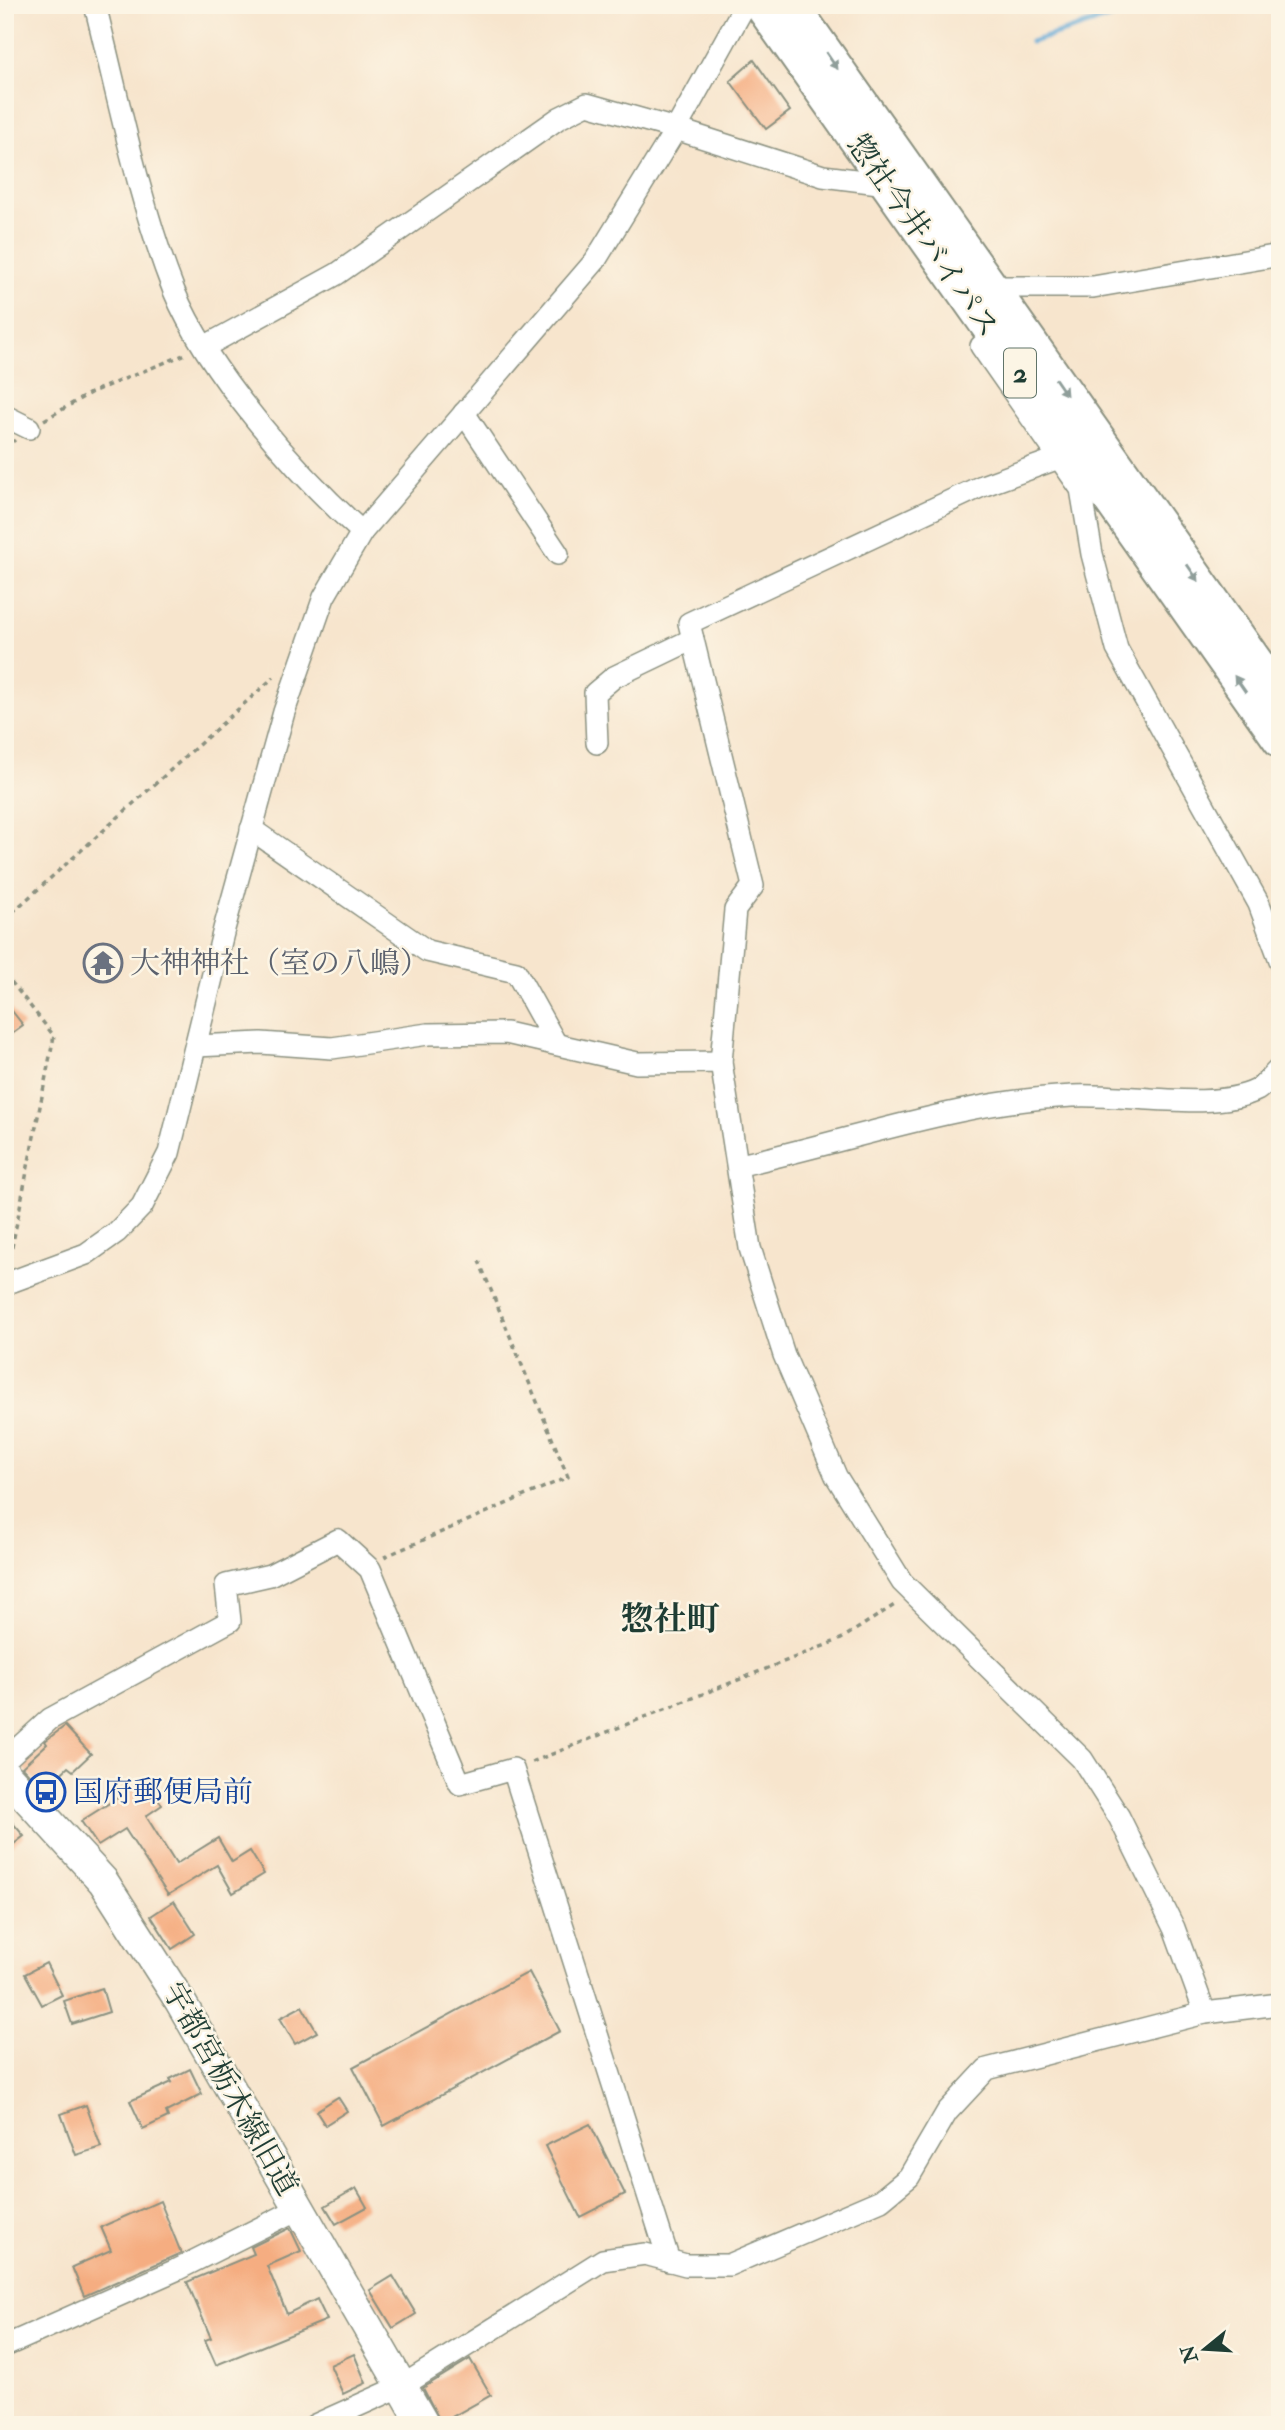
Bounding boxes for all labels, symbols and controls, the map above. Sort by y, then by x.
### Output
one-way arrow [825,52,839,70]
street label: 惣社今井バイパス [839,127,1007,345]
road number: 2 [1004,348,1036,398]
one-way arrow [1054,378,1068,396]
one-way arrow [1186,564,1200,582]
one-way arrow [1233,675,1247,693]
temple icon: 大神神社（室の八嶋） [82,942,124,984]
place label: 大神神社（室の八嶋） [130,945,430,982]
district label: 惣社町 [621,1599,720,1640]
bus stop icon: 国府郵便局前 [25,1771,67,1813]
place label: 国府郵便局前 [73,1774,253,1811]
street label: 宇都宮栃木線旧道 [154,1976,306,2202]
north arrow [1170,2314,1240,2384]
text: N [1175,2341,1204,2367]

